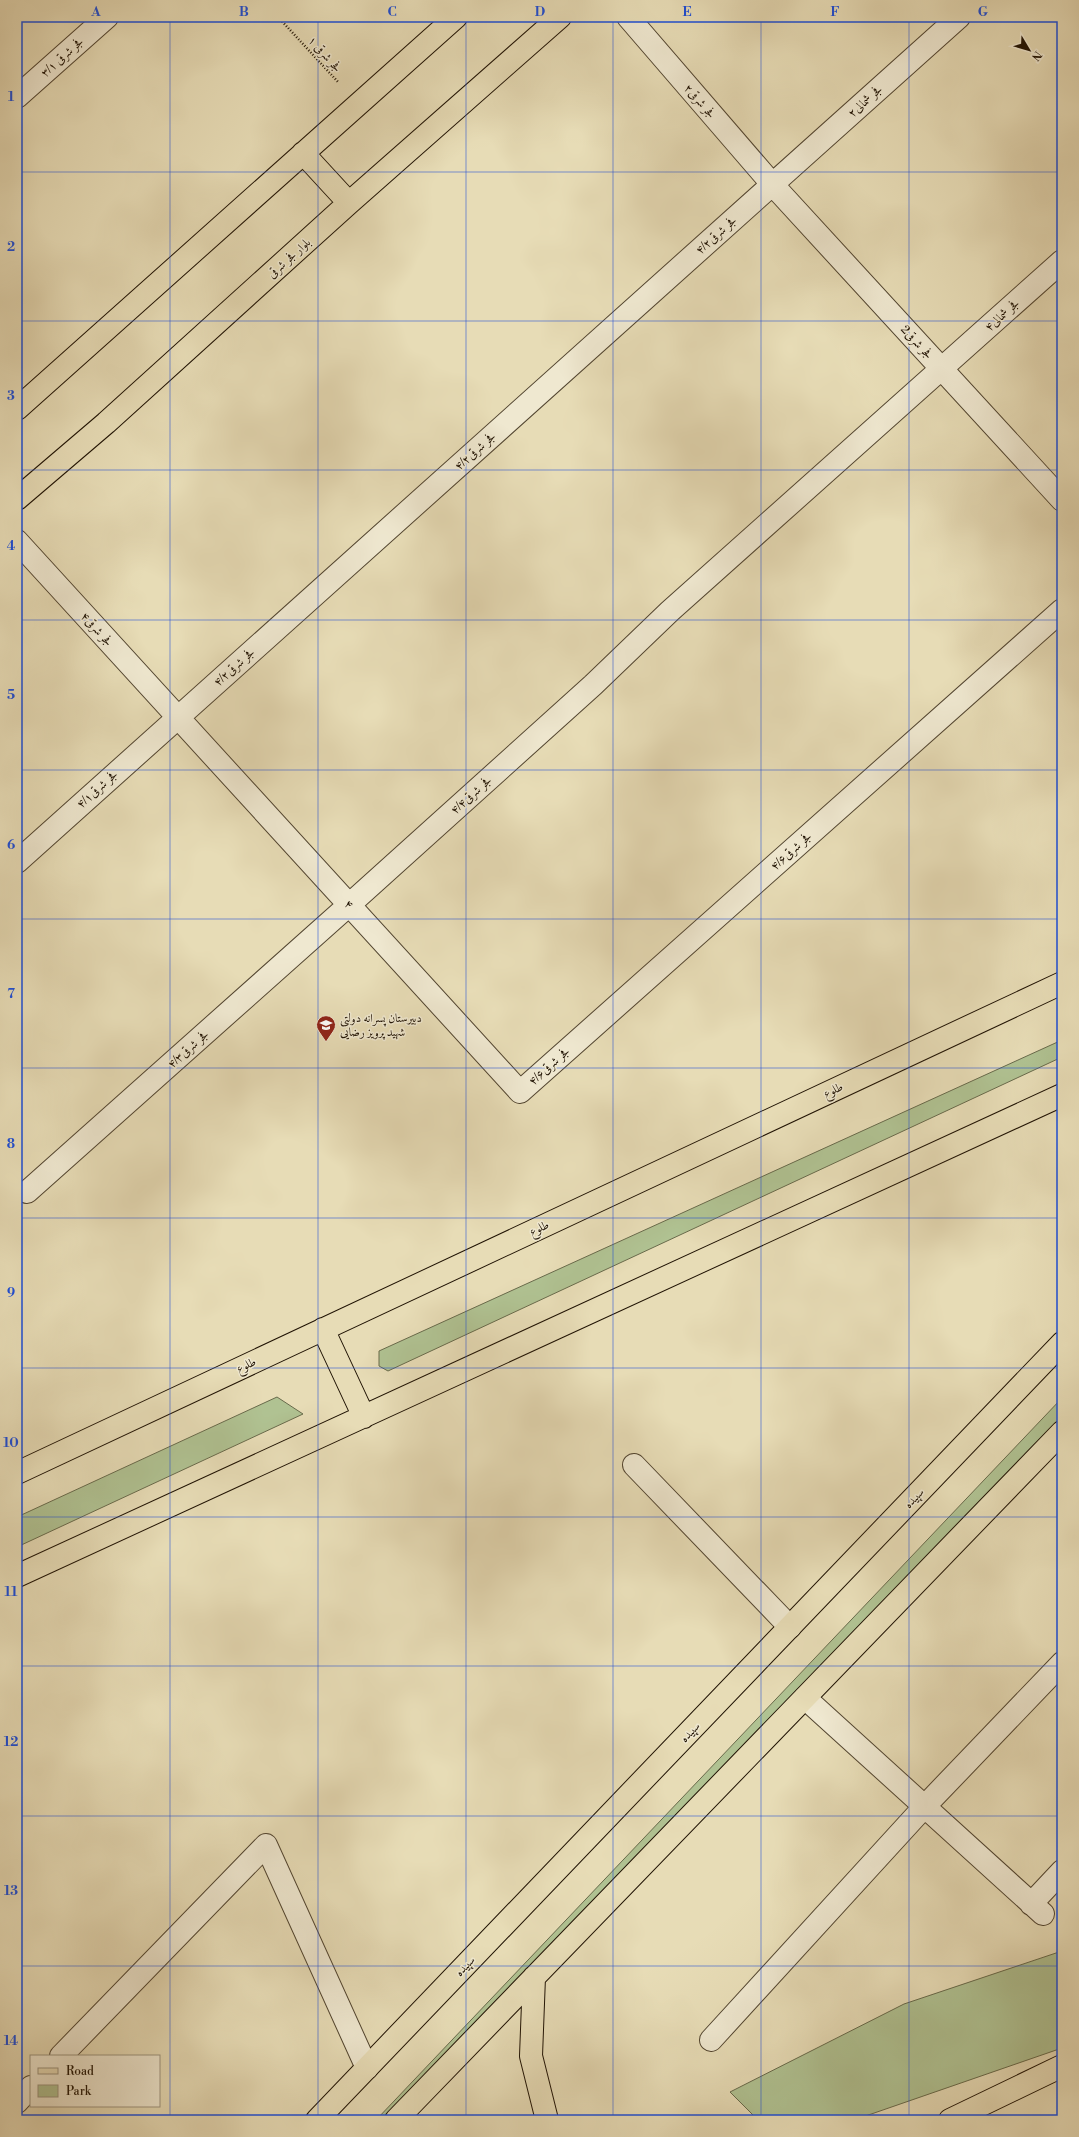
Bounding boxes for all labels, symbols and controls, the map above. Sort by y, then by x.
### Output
text: A [90,4,101,20]
text: B [239,4,249,20]
text: C [387,4,397,20]
text: D [535,4,545,20]
text: E [682,4,692,20]
text: F [830,4,840,20]
text: G [978,4,989,20]
north arrow [1009,30,1049,70]
street label: ۱ فجر شرقی [305,33,345,76]
street label: ۳/۱ فجر شرقی [38,34,87,81]
text: N [1028,48,1044,64]
street label: فجر شرقی۲ [681,81,719,122]
street label: فجر شمالی۲ [845,82,886,121]
text: 1 [8,89,15,105]
street label: فجر شرقی۴/۲ [693,213,740,258]
street label: بلوار فجر شرقی [265,235,314,282]
text: 2 [7,239,15,255]
street label: فجر شمالی۴ [982,296,1023,335]
street label: 2فجر شرقی [897,322,936,362]
text: 3 [7,388,15,404]
street label: فجر شرقی۴/۲ [452,429,499,474]
text: 4 [7,538,16,554]
street label: فجر شرقی۴ [77,609,116,650]
street label: فجر شرقی۴/۲ [211,645,258,690]
text: 5 [7,687,15,703]
street label: فجر شرقی۴/۱ [74,767,121,812]
street label: فجر شرقی۴/۴ [448,773,495,818]
street label: فجر شرقی۴/۶ [768,829,815,874]
text: 6 [7,837,15,853]
street label: ۴ [341,897,357,912]
text: 7 [7,986,15,1002]
place label: دبیرستان پسرانه دولتی شهید پرویز رضایی [340,1011,422,1040]
school or university icon: دبیرستان پسرانه دولتی شهید پرویز رضایی [315,1014,337,1042]
street label: فجر شرقی۴/۳ [165,1027,212,1072]
street label: فجر شرقی۴/۶ [526,1044,573,1089]
street label: طلوع [821,1079,847,1104]
text: 8 [7,1136,15,1152]
street label: طلوع [527,1217,553,1242]
text: 9 [7,1285,15,1301]
street label: طلوع [234,1354,260,1379]
text: 10 [3,1435,19,1451]
street label: سپیده [901,1485,928,1512]
text: 11 [5,1584,18,1600]
street label: سپیده [677,1719,704,1746]
text: 12 [4,1734,18,1750]
text: 13 [4,1883,18,1899]
street label: سپیده [452,1953,479,1980]
text: 14 [4,2033,18,2049]
legend [30,2055,160,2107]
text: Road [66,2064,94,2079]
text: Park [66,2084,92,2099]

